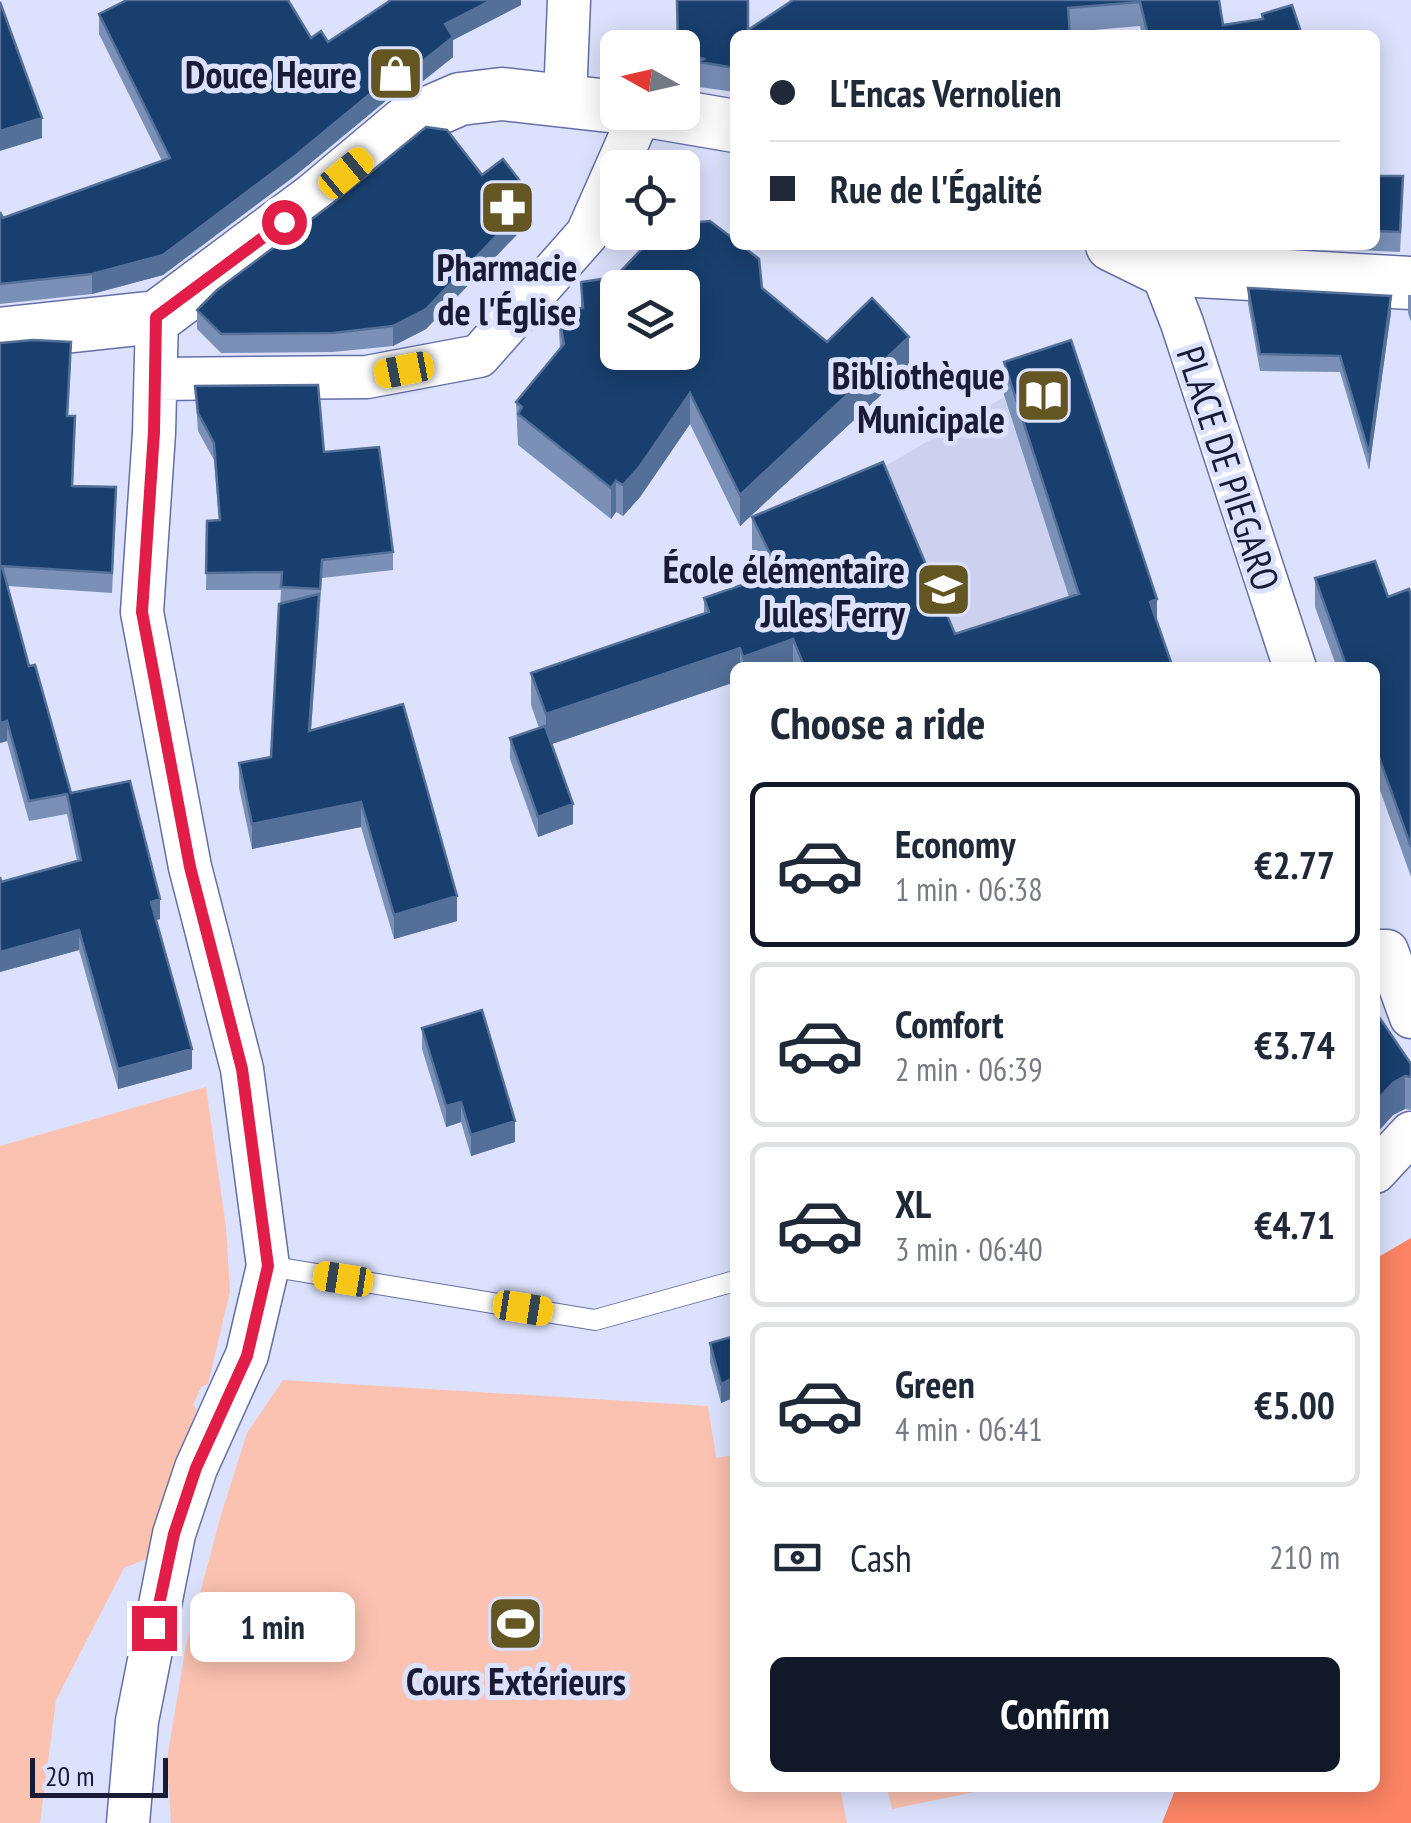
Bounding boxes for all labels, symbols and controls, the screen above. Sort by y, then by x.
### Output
north arrow [600,30,700,130]
map controls [600,30,700,370]
shop icon: Douce Heure [366,43,426,103]
place label: Douce Heure [185,49,357,98]
text: L'Encas Vernolien [830,68,1062,117]
car [313,142,379,204]
button: locate [600,150,700,250]
text: Rue de l'Égalité [830,164,1043,213]
pharmacy icon: Pharmacie de l'Église [477,178,537,238]
route start [262,200,307,245]
place label: Pharmacie de l'Église [436,242,578,335]
button: layers [600,270,700,370]
street label: PLACE DE PIEGARO [1167,340,1291,596]
car [372,350,436,390]
place label: Bibliothèque Municipale [832,350,1005,443]
library icon: Bibliothèque Municipale [1014,366,1074,426]
place label: École élémentaire Jules Ferry [663,544,906,637]
school or university icon: École élémentaire Jules Ferry [914,560,974,620]
text: Choose a ride [770,693,985,751]
text: Economy [895,819,1015,868]
icon: car [775,820,865,910]
text: €2.77 [1254,840,1335,889]
text: 1 min · 06:38 [895,868,1043,910]
text: Comfort [895,999,1004,1048]
icon: car [775,1000,865,1090]
text: €3.74 [1254,1020,1335,1069]
text: 2 min · 06:39 [895,1048,1043,1090]
text: XL [895,1179,931,1228]
icon: car [775,1180,865,1270]
text: €4.71 [1254,1200,1335,1249]
text: 3 min · 06:40 [895,1228,1043,1270]
car [311,1259,375,1299]
car [491,1288,555,1328]
text: Green [895,1359,975,1408]
icon: car [775,1360,865,1450]
text: €5.00 [1254,1380,1335,1429]
text: 4 min · 06:41 [895,1408,1043,1450]
icon: cash [770,1530,825,1585]
text: Cash [850,1533,912,1582]
text: 210 m [1269,1536,1340,1578]
callout: 1 min [189,1593,354,1663]
sports icon: Cours Extérieurs [486,1593,546,1653]
route end [132,1606,177,1651]
text: 1 min [240,1606,305,1648]
place label: Cours Extérieurs [406,1656,626,1705]
button: Confirm [770,1657,1340,1772]
scale bar [30,1753,168,1798]
text: 20 m [45,1757,94,1794]

